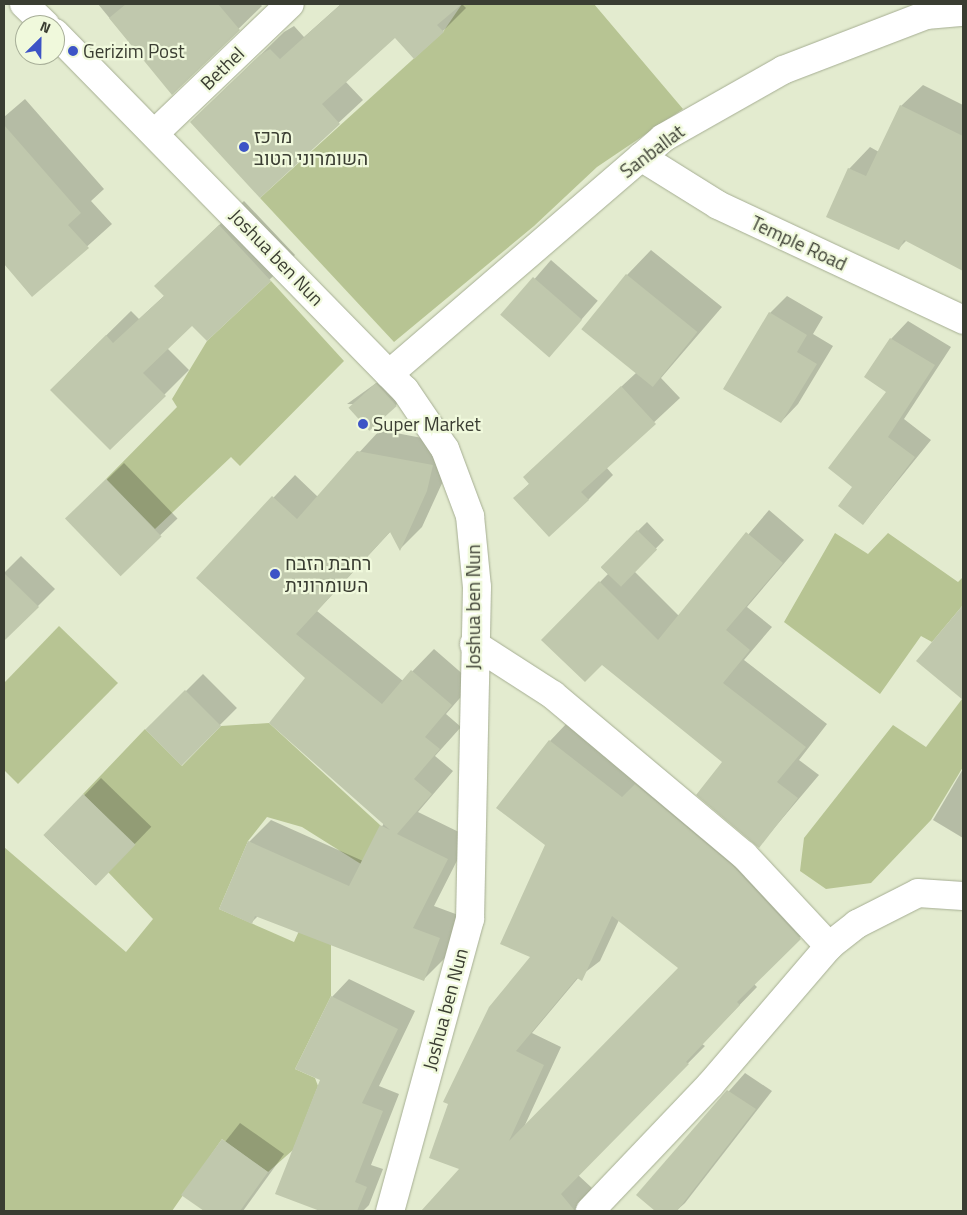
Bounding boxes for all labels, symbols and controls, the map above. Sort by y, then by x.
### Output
north arrow [15,15,65,65]
text: N [37,15,54,38]
place label: Gerizim Post [83,40,185,62]
street label: Bethel [195,42,249,94]
marker: Gerizim Post [67,45,79,57]
street label: Sanballat [615,119,689,183]
place label: מרכז השומרוני הטוב [254,125,368,169]
marker: מרכז השומרוני הטוב [238,141,250,153]
street label: Joshua ben Nun [225,204,329,310]
street label: Temple Road [747,211,851,275]
place label: Super Market [373,413,481,435]
marker: Super Market [357,418,369,430]
street label: Joshua ben Nun [462,544,484,670]
place label: רחבת הזבח השומרונית [285,552,371,596]
marker: רחבת הזבח השומרונית [269,568,281,580]
street label: Joshua ben Nun [418,946,472,1072]

